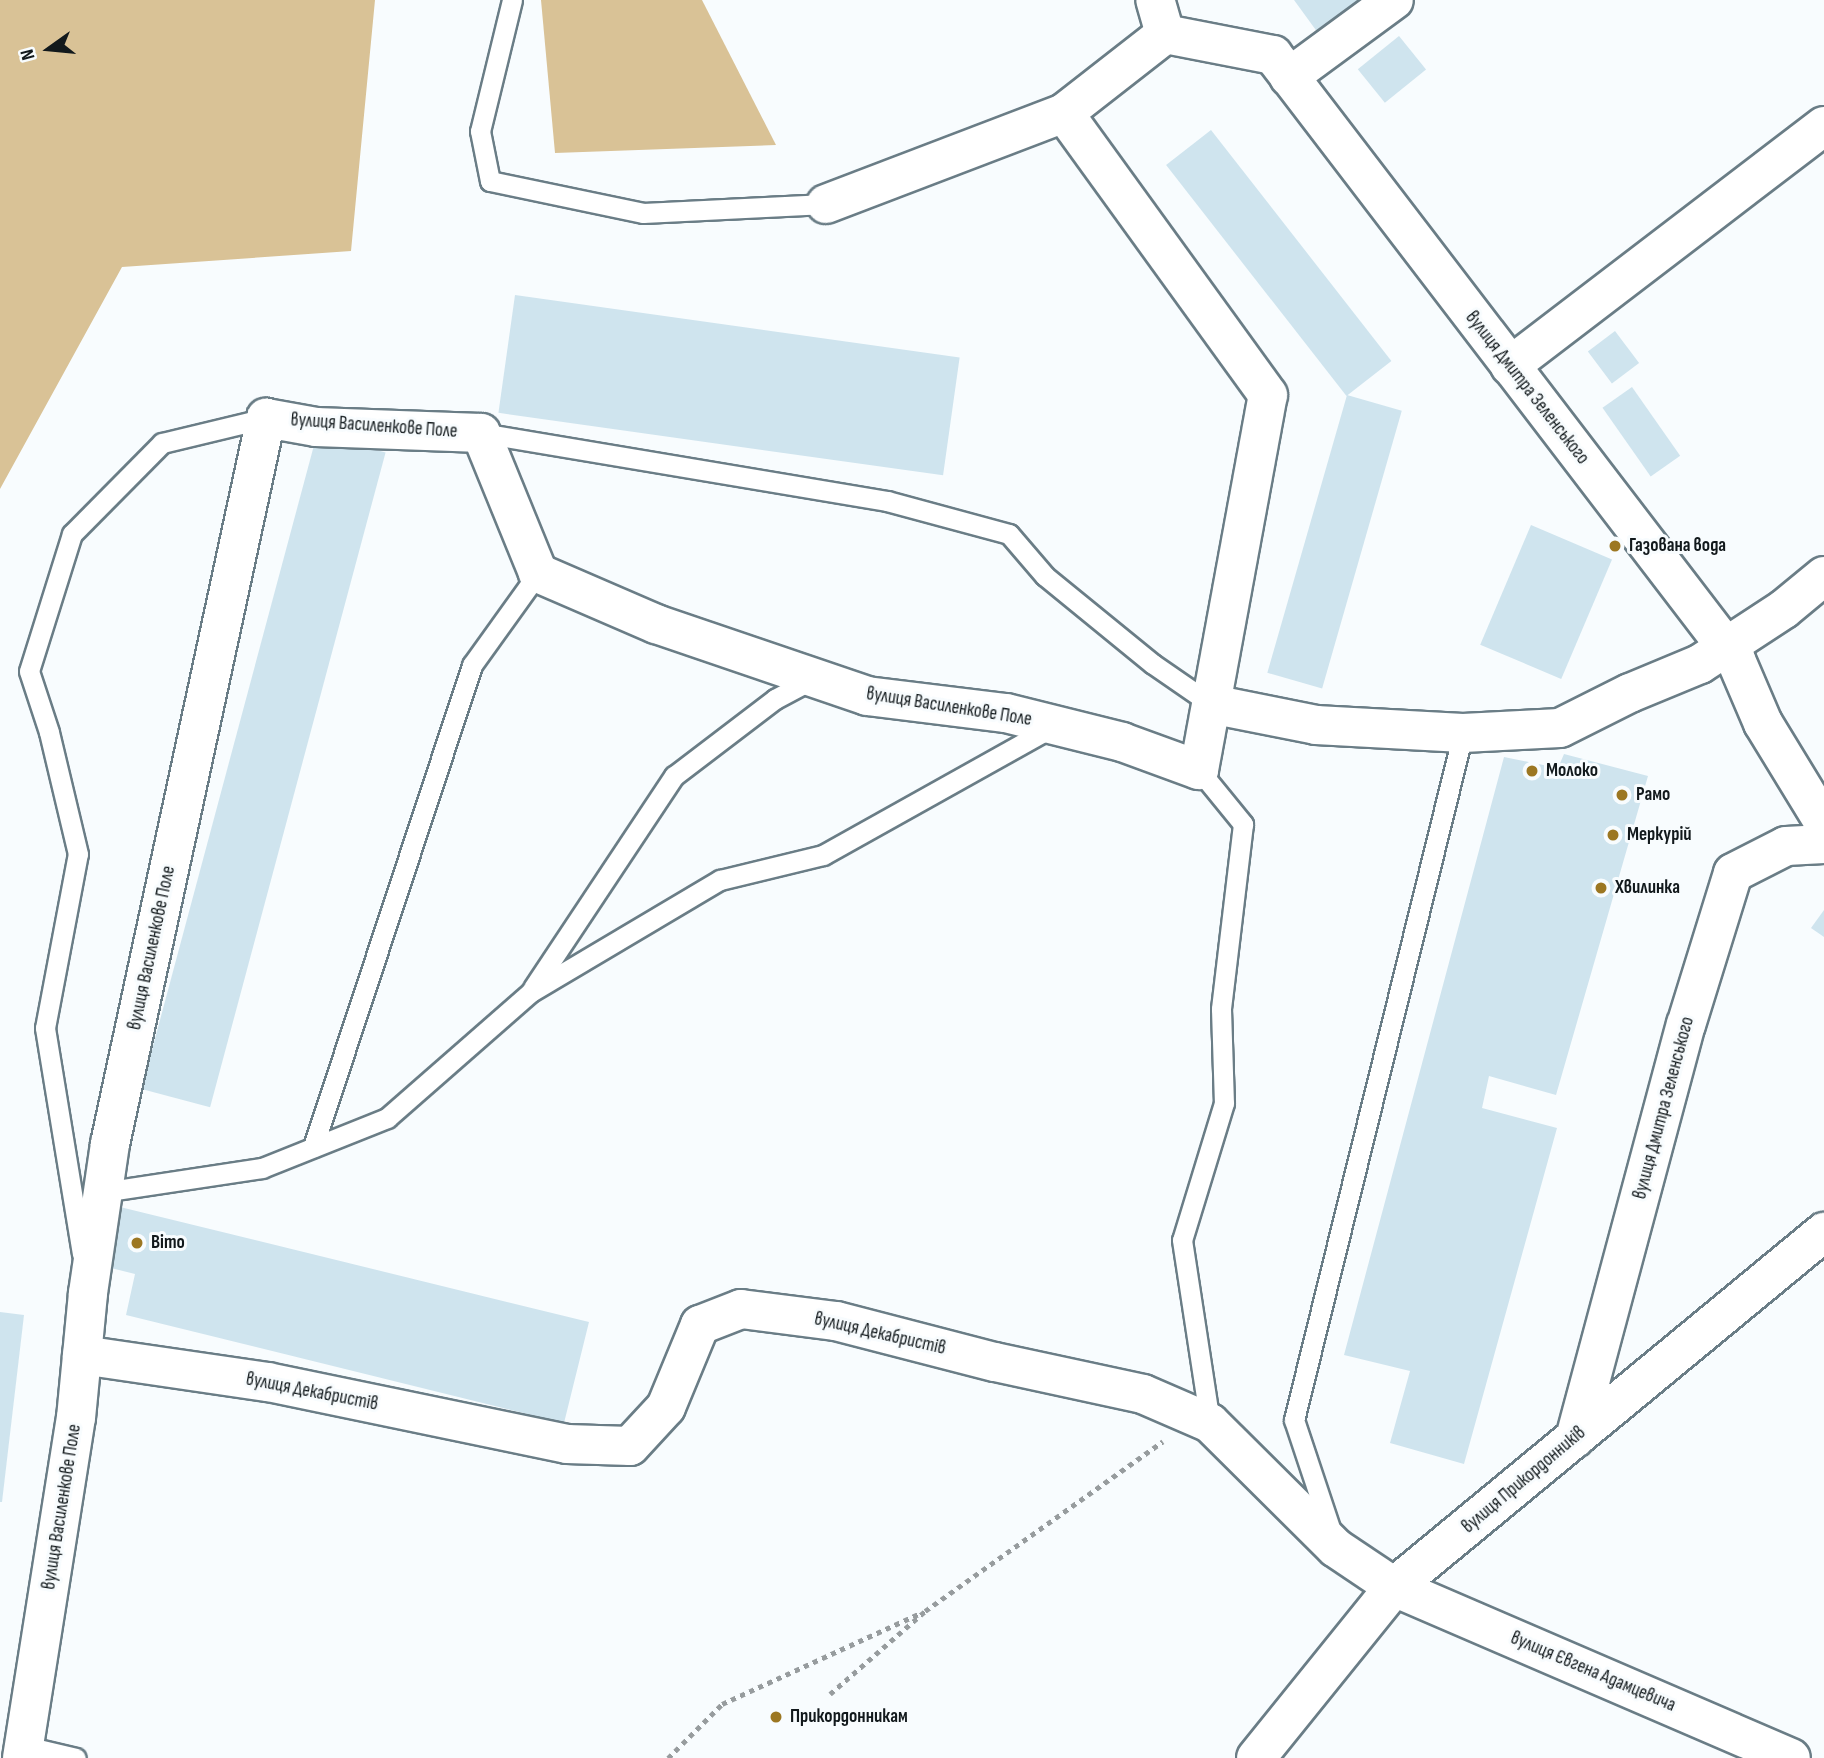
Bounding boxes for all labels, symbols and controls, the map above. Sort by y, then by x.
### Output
north arrow [14,14,84,84]
text: N [16,47,41,62]
street label: вулиця Дмитра Зеленського [1460,307,1594,469]
street label: вулиця Василенкове Поле [290,409,458,443]
place label: Газована вода [1629,535,1726,557]
marker: Газована вода [1607,538,1623,554]
street label: вулиця Василенкове Поле [865,683,1033,731]
place label: Молоко [1546,760,1598,782]
marker: Молоко [1524,763,1540,779]
place label: Рамо [1636,784,1670,806]
marker: Рамо [1614,787,1630,803]
place label: Меркурій [1627,824,1692,846]
marker: Меркурій [1605,827,1621,843]
street label: вулиця Василенкове Поле [123,864,181,1032]
place label: Хвилинка [1615,877,1680,899]
marker: Хвилинка [1593,880,1609,896]
street label: вулиця Дмитра Зеленського [1629,1014,1699,1202]
place label: Віто [151,1232,185,1254]
marker: Віто [129,1235,145,1251]
street label: вулиця Декабристів [812,1308,948,1360]
street label: вулиця Декабристів [244,1368,380,1416]
street label: вулиця Прикордонників [1457,1422,1591,1538]
street label: вулиця Василенкове Поле [38,1423,86,1591]
street label: вулиця Євгена Адамцевича [1507,1627,1679,1717]
place label: Прикордонникам [790,1706,908,1728]
marker: Прикордонникам [768,1709,784,1725]

